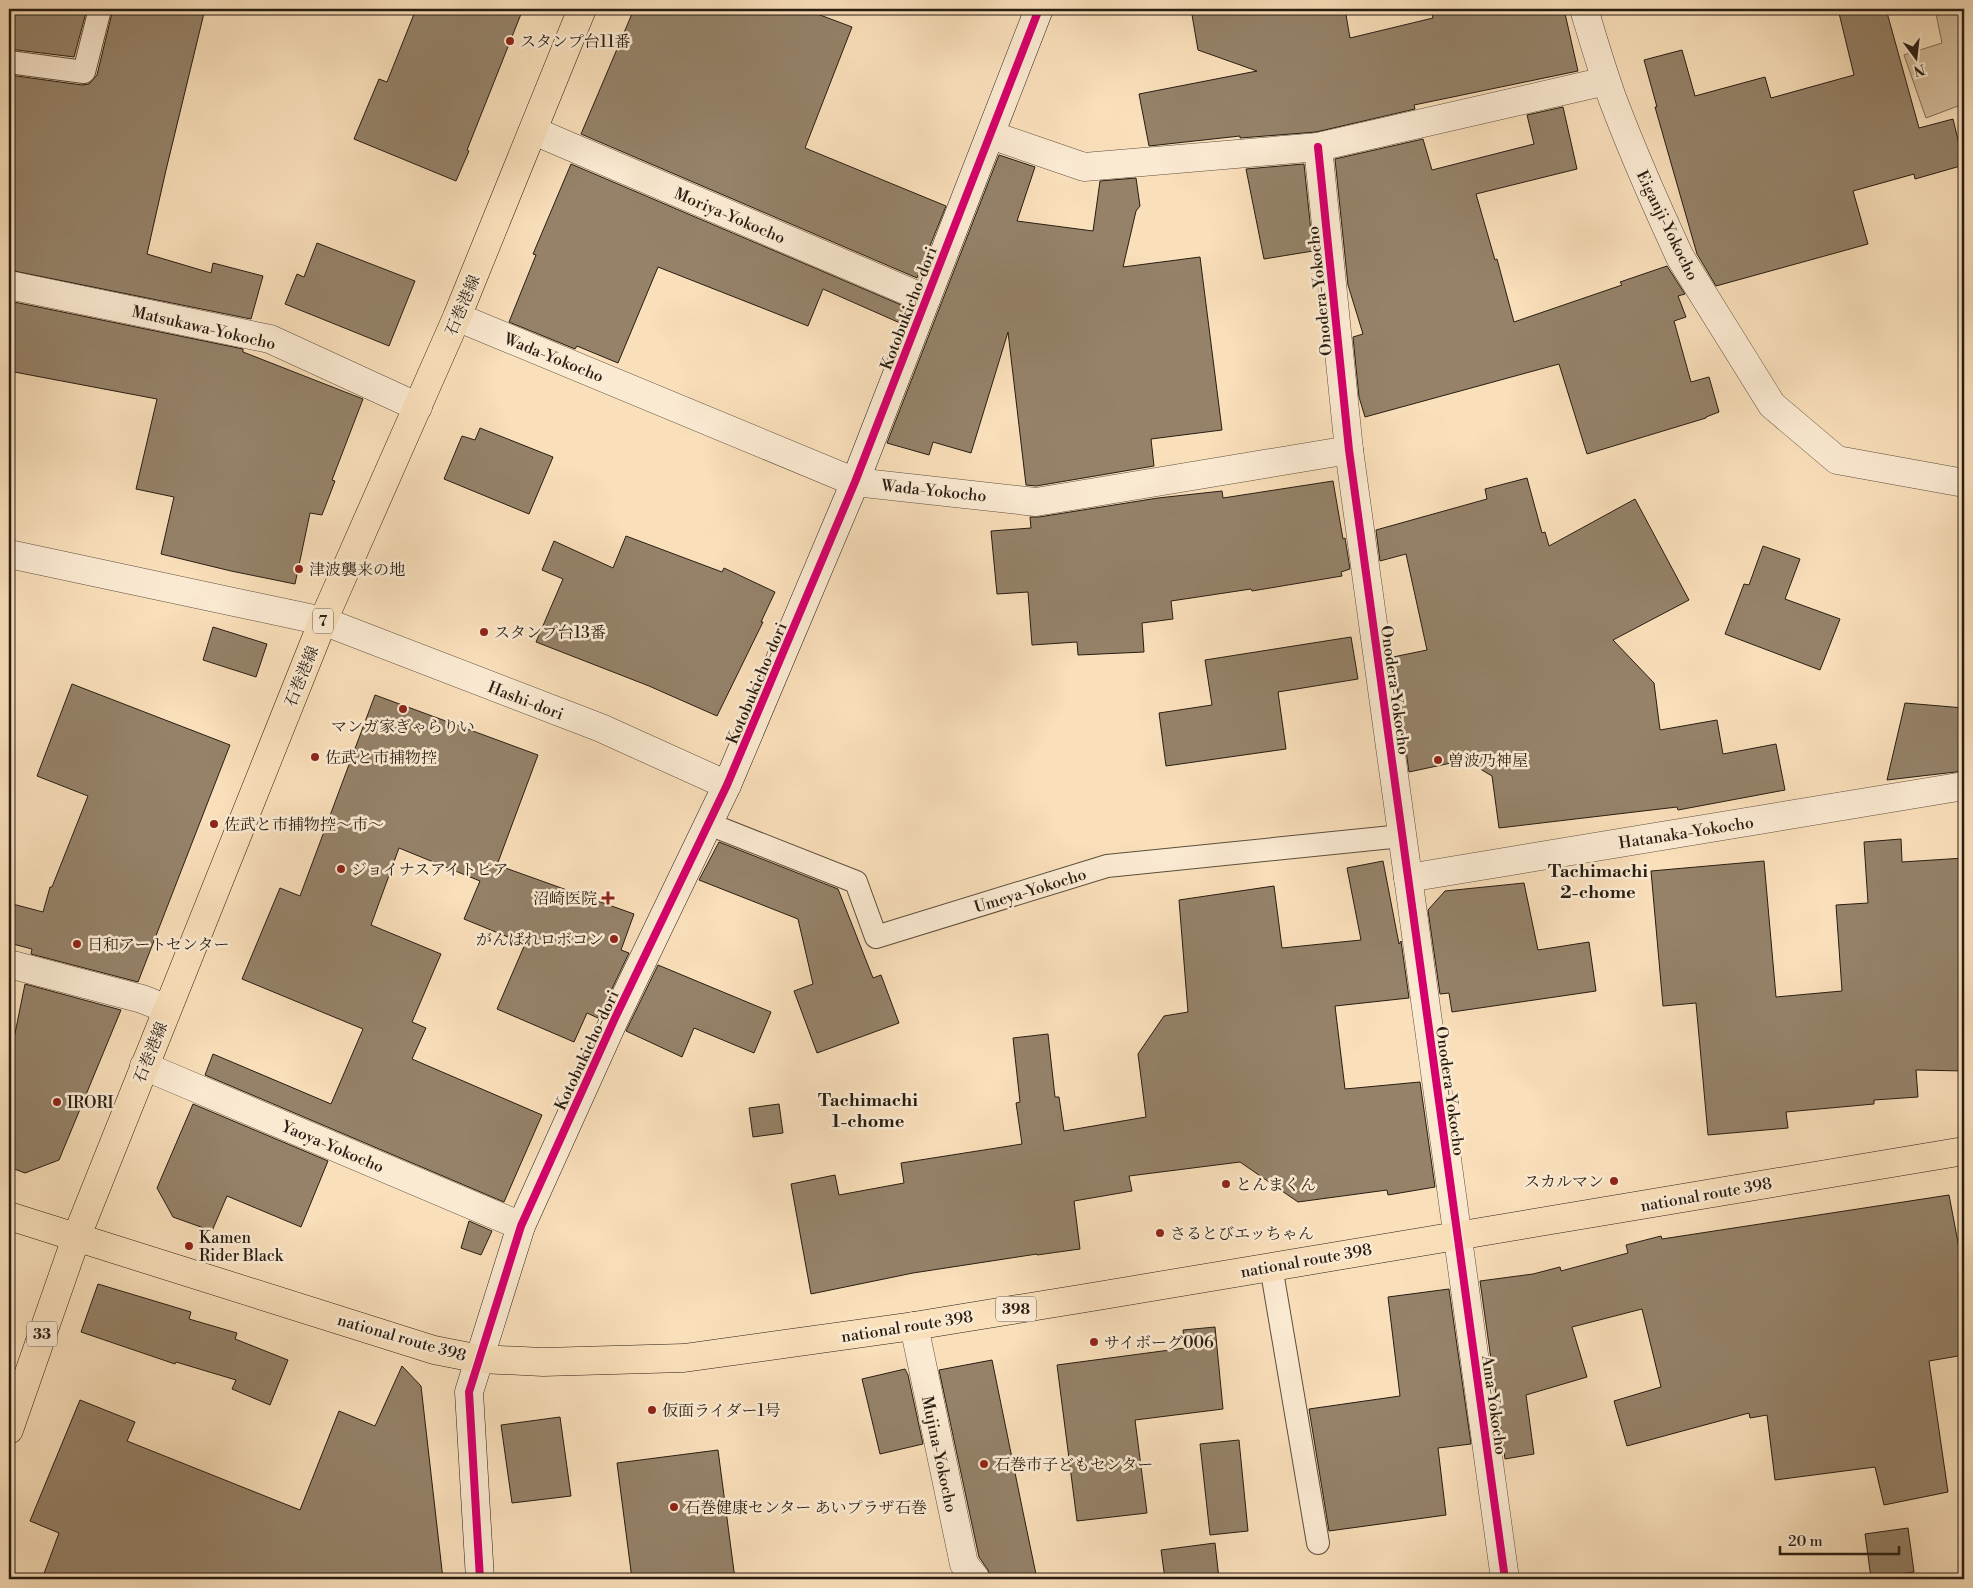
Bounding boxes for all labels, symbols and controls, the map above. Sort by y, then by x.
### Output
place label: スタンプ台11番 [520,32,630,52]
north arrow [1890,32,1940,82]
marker: スタンプ台11番 [504,35,516,47]
text: N [1911,59,1927,80]
street label: Eiganji-Yokocho [1632,167,1702,284]
street label: Moriya-Yokocho [671,184,788,248]
street label: Onodera-Yokocho [1303,225,1337,357]
street label: Kotobukicho-dori [876,244,942,373]
street label: 石巻港線 [441,272,485,339]
street label: Matsukawa-Yokocho [130,302,278,354]
street label: Wada-Yokocho [500,328,606,387]
street label: Wada-Yokocho [879,475,988,506]
place label: 津波襲来の地 [309,560,405,580]
marker: 津波襲来の地 [293,563,305,575]
road number: 7 [313,608,333,634]
street label: Kotobukicho-dori [722,620,792,747]
place label: スタンプ台13番 [494,623,606,643]
street label: Onodera-Yokocho [1376,624,1414,756]
marker: スタンプ台13番 [478,626,490,638]
street label: 石巻港線 [281,643,323,710]
street label: Hashi-dori [485,677,566,725]
marker: マンガ家ぎゃらりい [397,703,409,715]
place label: マンガ家ぎゃらりい [331,717,475,737]
place label: 佐武と市捕物控 [325,748,437,768]
marker: 佐武と市捕物控 [309,751,321,763]
place label: 曽波乃神屋 [1448,751,1528,771]
marker: 曽波乃神屋 [1432,754,1444,766]
street label: Hatanaka-Yokocho [1617,812,1755,854]
place label: 佐武と市捕物控〜市〜 [224,815,384,835]
marker: 佐武と市捕物控〜市〜 [208,818,220,830]
place label: ジョイナスアイトピア [351,860,509,880]
district label: Tachimachi 2-chome [1548,860,1648,904]
marker: ジョイナスアイトピア [335,863,347,875]
street label: Umeya-Yokocho [972,864,1089,918]
place label: 沼崎医院 [533,889,597,909]
marker: 沼崎医院 [601,891,615,905]
place label: がんばれロボコン [476,930,604,950]
marker: がんばれロボコン [608,933,620,945]
place label: 日和アートセンター [87,935,229,955]
marker: 日和アートセンター [71,938,83,950]
street label: Kotobukicho-dori [550,987,623,1114]
street label: 石巻港線 [130,1019,172,1086]
street label: Onodera-Yokocho [1431,1025,1469,1157]
district label: Tachimachi 1-chome [818,1089,918,1133]
place label: IRORI [67,1093,114,1113]
marker: IRORI [51,1096,63,1108]
street label: Yaoya-Yokocho [277,1116,387,1177]
place label: スカルマン [1524,1172,1604,1192]
street label: national route 398 [1639,1174,1774,1216]
place label: とんまくん [1236,1175,1316,1195]
marker: スカルマン [1608,1175,1620,1187]
marker: とんまくん [1220,1178,1232,1190]
place label: さるとびエッちゃん [1170,1224,1314,1244]
marker: さるとびエッちゃん [1154,1227,1166,1239]
place label: Kamen Rider Black [199,1228,285,1266]
marker: Kamen Rider Black [183,1240,195,1252]
street label: national route 398 [1239,1240,1374,1282]
road number: 398 [996,1296,1036,1322]
street label: national route 398 [840,1307,975,1347]
street label: national route 398 [335,1310,469,1366]
road number: 33 [27,1322,57,1346]
place label: サイボーグ006 [1104,1333,1214,1353]
marker: サイボーグ006 [1088,1336,1100,1348]
street label: Ama-Yokocho [1477,1353,1511,1456]
street label: Mujina-Yokocho [917,1394,961,1514]
place label: 仮面ライダー1号 [662,1401,780,1421]
marker: 仮面ライダー1号 [646,1404,658,1416]
place label: 石巻市子どもセンター [994,1455,1153,1475]
marker: 石巻市子どもセンター [978,1458,990,1470]
place label: 石巻健康センター あいプラザ石巻 [684,1498,927,1518]
marker: 石巻健康センター あいプラザ石巻 [668,1501,680,1513]
scale bar [1780,1523,1899,1555]
text: 20 m [1788,1532,1823,1551]

